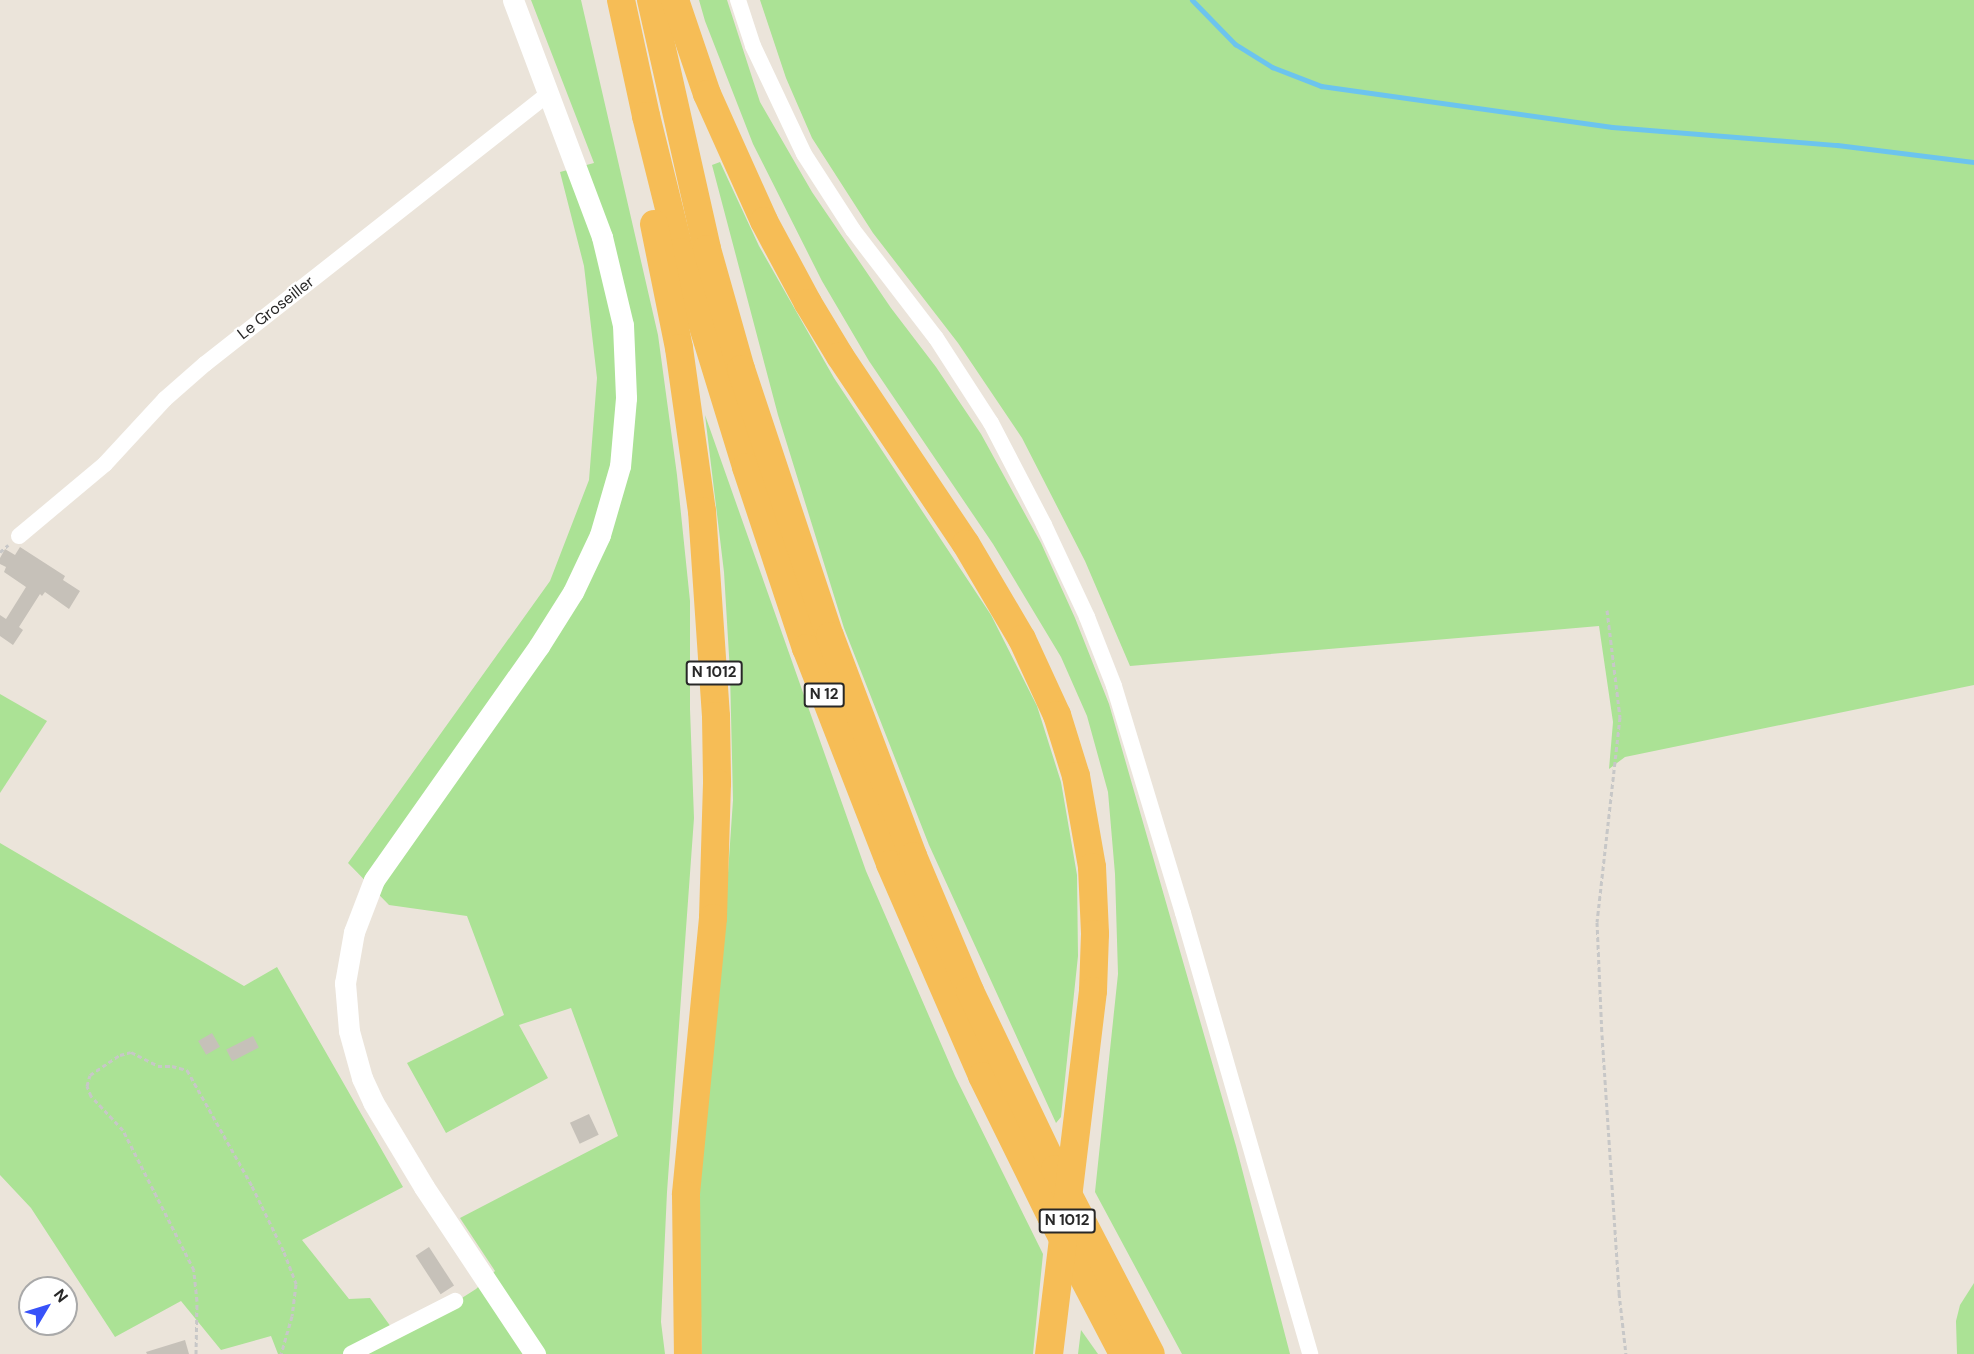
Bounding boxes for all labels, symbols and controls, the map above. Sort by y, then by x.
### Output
street label: Le Groseiller [234,272,318,344]
road number: N 1012 [686,661,742,685]
road number: N 12 [803,683,845,707]
road number: N 1012 [1038,1209,1096,1233]
north arrow [18,1276,78,1336]
text: N [49,1285,73,1307]

